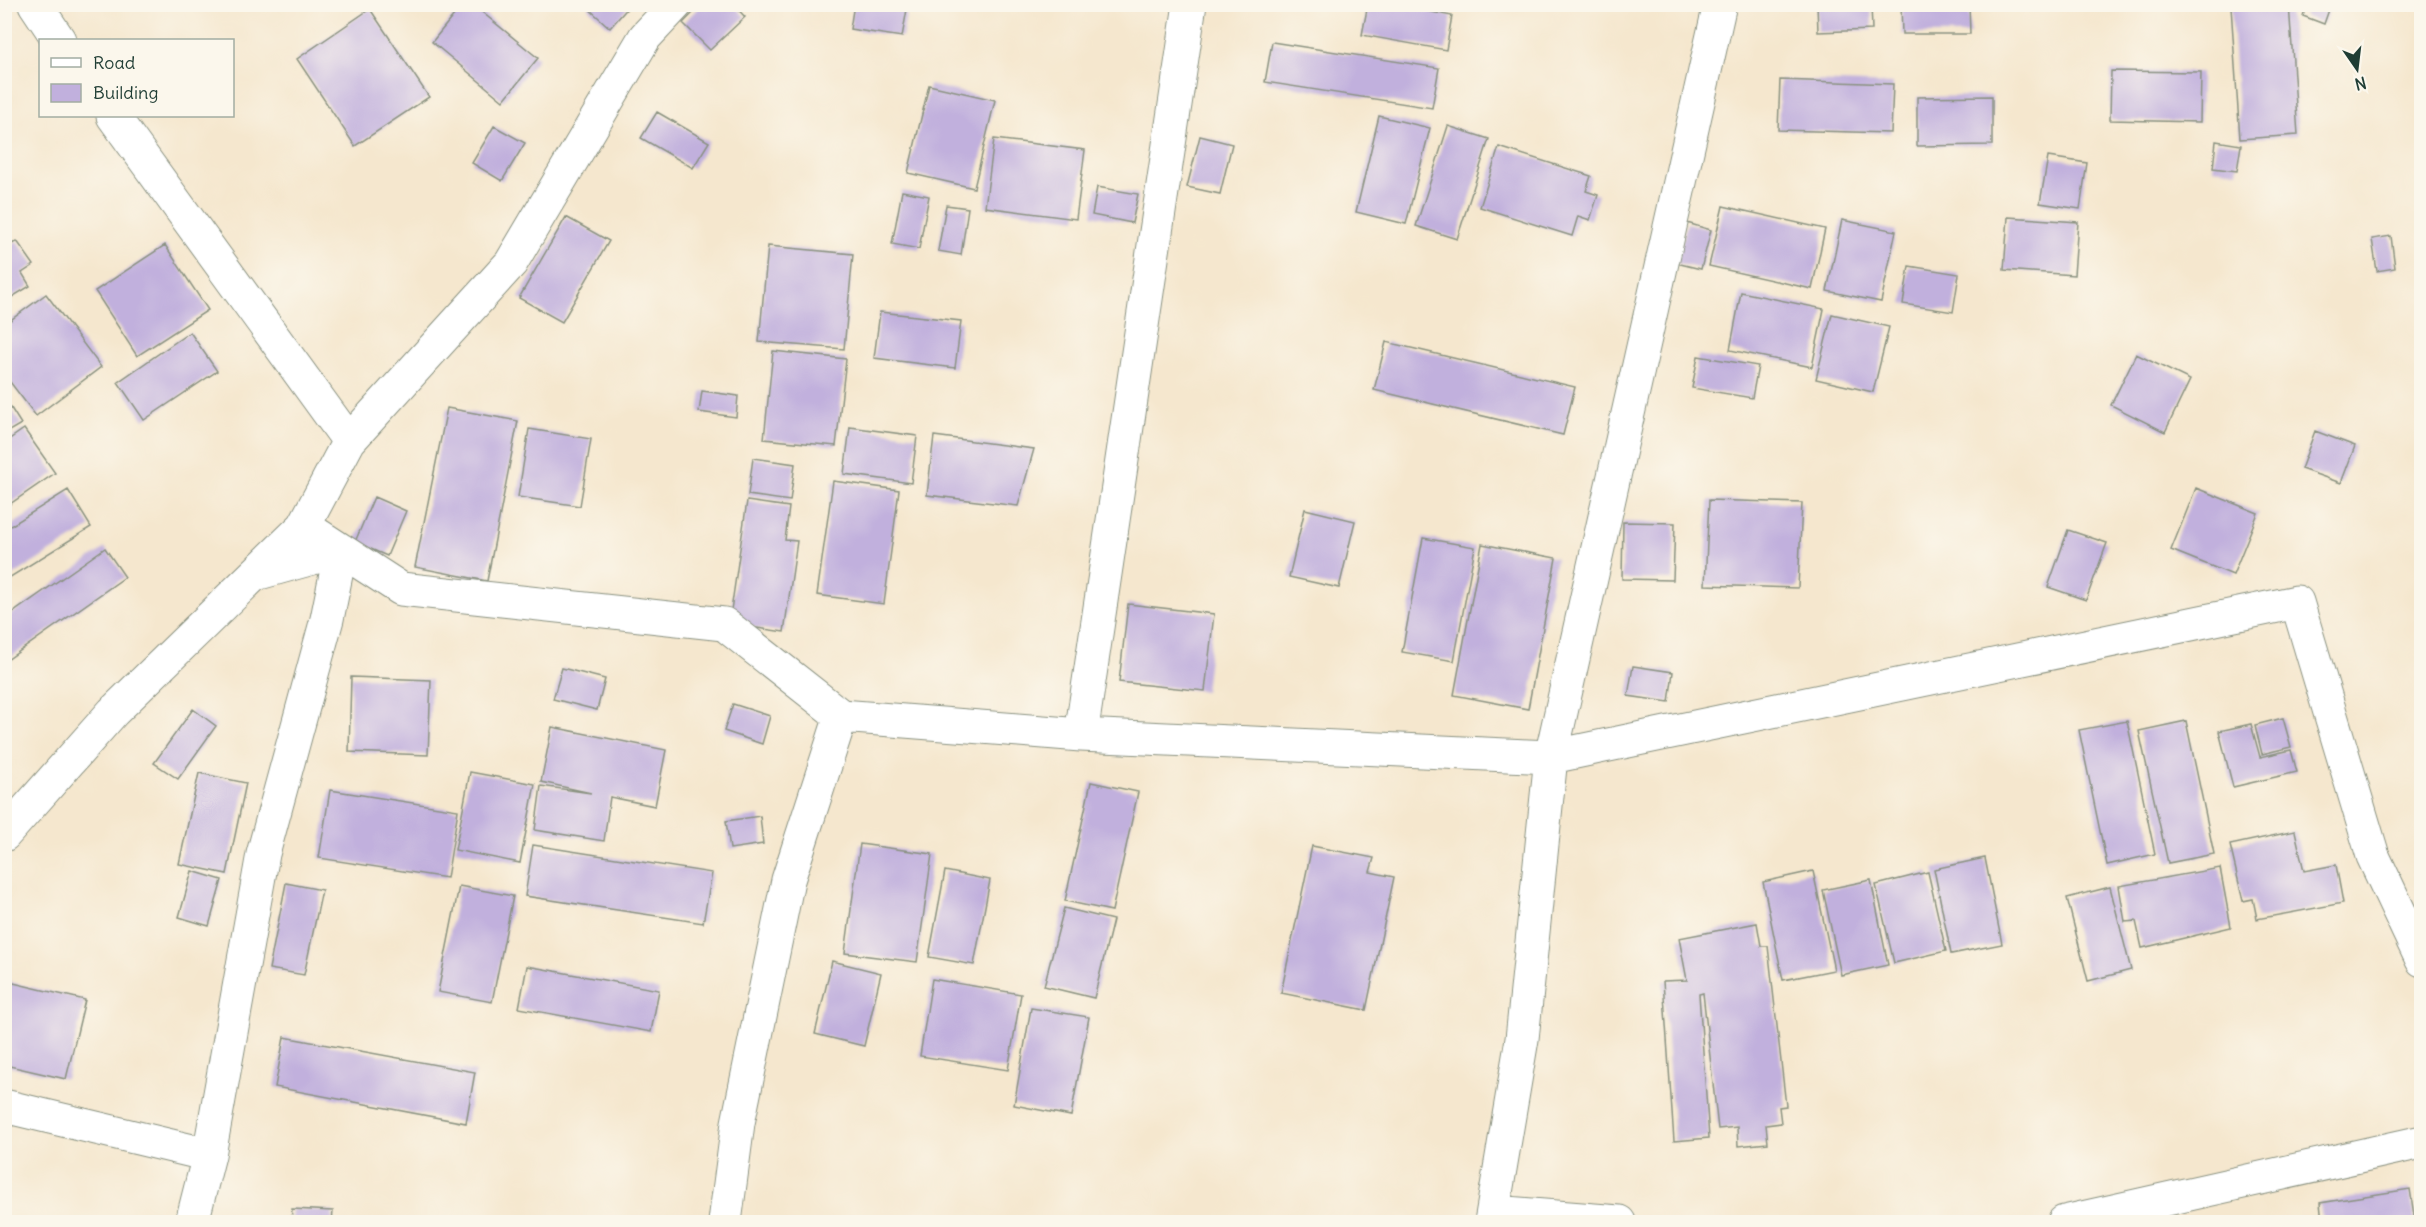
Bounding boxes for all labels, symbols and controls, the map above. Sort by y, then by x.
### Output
legend [39,39,234,117]
north arrow [2327,39,2387,99]
text: Road [93,51,136,74]
text: N [2353,73,2368,95]
text: Building [93,81,158,104]

